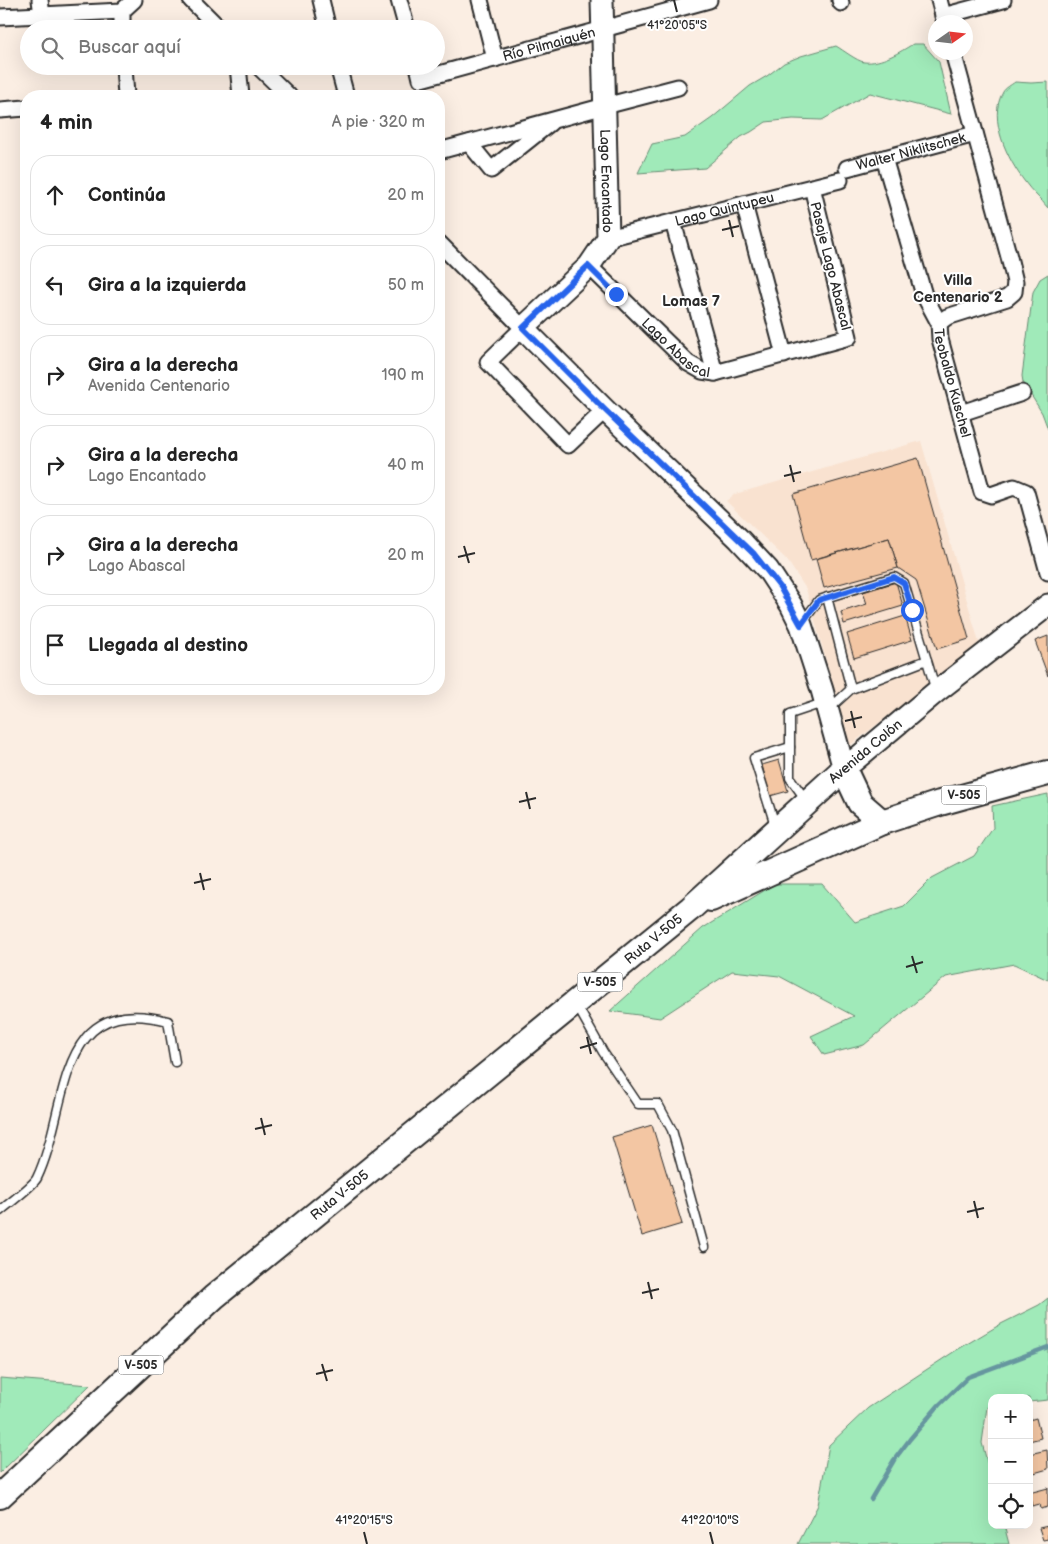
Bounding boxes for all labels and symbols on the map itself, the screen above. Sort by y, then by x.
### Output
north arrow [928,15,973,60]
text: 41°20'05"S [647,18,707,33]
street label: Río Pilmaiquén [501,24,597,65]
street label: Lago Encantado [596,129,616,233]
street label: Walter Niklitschek [854,129,968,174]
street label: Lago Quintupeu [673,189,776,230]
street label: Pasaje Lago Abascal [806,200,855,332]
district label: Villa Centenario 2 [913,271,1003,307]
route end [605,283,628,306]
district label: Lomas 7 [662,292,720,311]
street label: Lago Abascal [638,314,711,381]
street label: Teobaldo Kuschel [930,328,975,439]
route start [901,599,924,622]
street label: Avenida Colón [825,716,906,787]
road number: V-505 [942,786,986,804]
street label: Ruta V-505 [621,910,686,968]
road number: V-505 [578,972,622,992]
street label: Ruta V-505 [307,1166,372,1224]
road number: V-505 [118,1356,164,1374]
text: 41°20'15"S [335,1513,393,1528]
text: 41°20'10"S [681,1513,739,1528]

